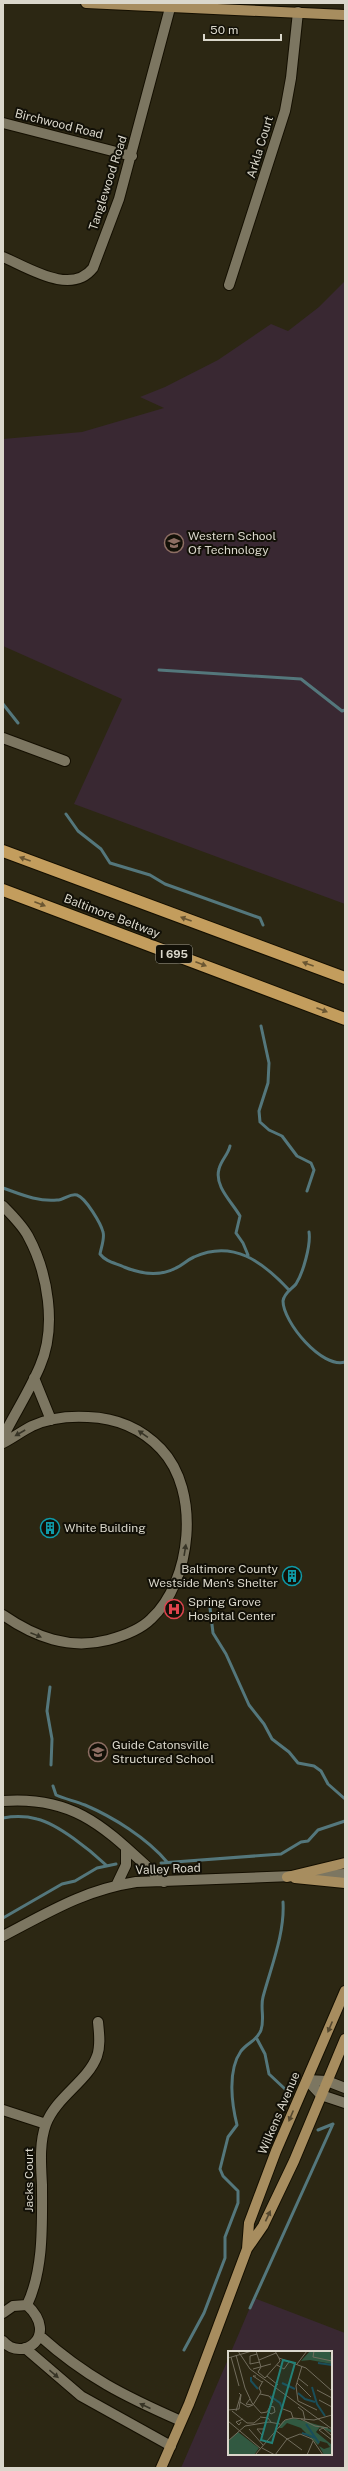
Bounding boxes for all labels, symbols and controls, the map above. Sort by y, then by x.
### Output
scale bar [204,16,281,42]
text: 50 m [210,23,238,37]
street label: Birchwood Road [14,106,104,142]
street label: Arkla Court [244,114,276,180]
street label: Tanglewood Road [86,134,130,232]
place label: Western School Of Technology [188,529,276,557]
school or university icon: Western School Of Technology [163,532,185,554]
one-way arrow [19,856,31,862]
street label: Baltimore Beltway [62,891,163,941]
one-way arrow [34,901,46,907]
one-way arrow [180,916,192,922]
road number: I 695 [156,945,192,963]
one-way arrow [302,961,314,967]
one-way arrow [195,962,207,968]
one-way arrow [317,1007,329,1013]
one-way arrow [14,1430,26,1437]
one-way arrow [137,1430,148,1438]
building icon: White Building [39,1517,61,1539]
place label: White Building [64,1521,146,1535]
one-way arrow [182,1544,188,1556]
place label: Baltimore County Westside Men's Shelter [148,1562,279,1590]
building icon: Baltimore County Westside Men's Shelter [281,1565,303,1587]
place label: Spring Grove Hospital Center [188,1595,276,1623]
hospital icon: Spring Grove Hospital Center [163,1598,185,1620]
one-way arrow [31,1632,43,1638]
place label: Guide Catonsville Structured School [112,1738,214,1766]
school or university icon: Guide Catonsville Structured School [87,1741,109,1763]
street label: Valley Road [135,1861,201,1877]
one-way arrow [327,2021,333,2032]
street label: Wilkens Avenue [255,2069,303,2156]
one-way arrow [288,2111,294,2122]
street label: Jacks Court [22,2147,36,2212]
one-way arrow [265,2211,271,2222]
inset map [228,2351,332,2455]
one-way arrow [48,2370,59,2379]
one-way arrow [139,2402,151,2408]

